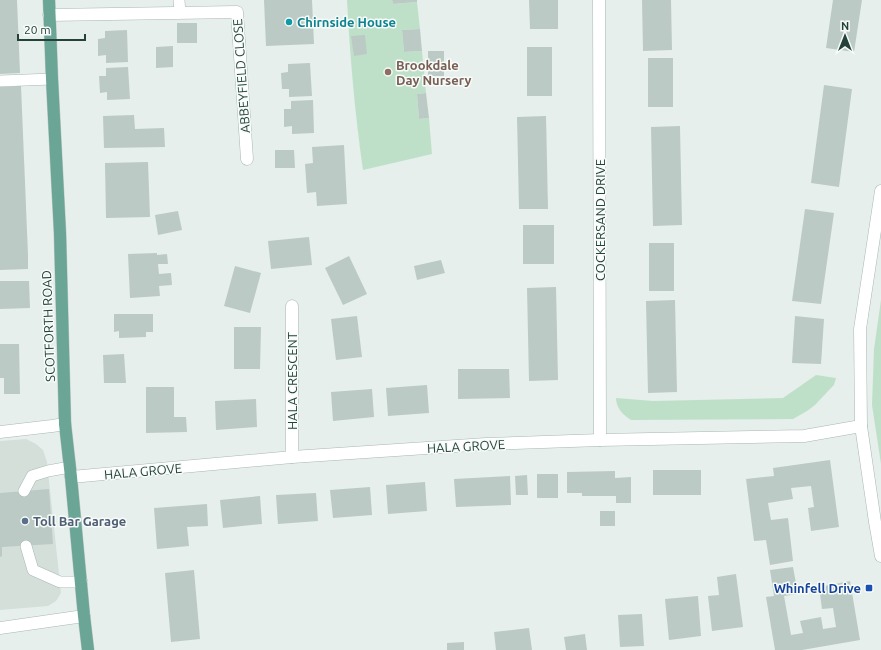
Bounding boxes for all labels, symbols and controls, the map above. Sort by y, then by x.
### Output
place label: Chirnside House [297,15,396,29]
scale bar [18,16,85,42]
north arrow [825,16,865,56]
marker: Chirnside House [284,17,294,27]
street label: ABBEYFIELD CLOSE [230,18,252,134]
text: N [841,20,849,32]
text: 20 m [24,23,51,36]
place label: Brookdale Day Nursery [396,58,471,87]
marker: Brookdale Day Nursery [383,67,393,77]
street label: COCKERSAND DRIVE [593,159,607,281]
street label: SCOTFORTH ROAD [39,270,57,382]
street label: HALA CRESCENT [285,332,299,430]
street label: HALA GROVE [427,437,505,455]
street label: HALA GROVE [103,461,183,481]
place label: Toll Bar Garage [33,514,126,528]
marker: Toll Bar Garage [20,516,30,526]
place label: Whinfell Drive [774,581,861,595]
marker: Whinfell Drive [864,583,874,593]

